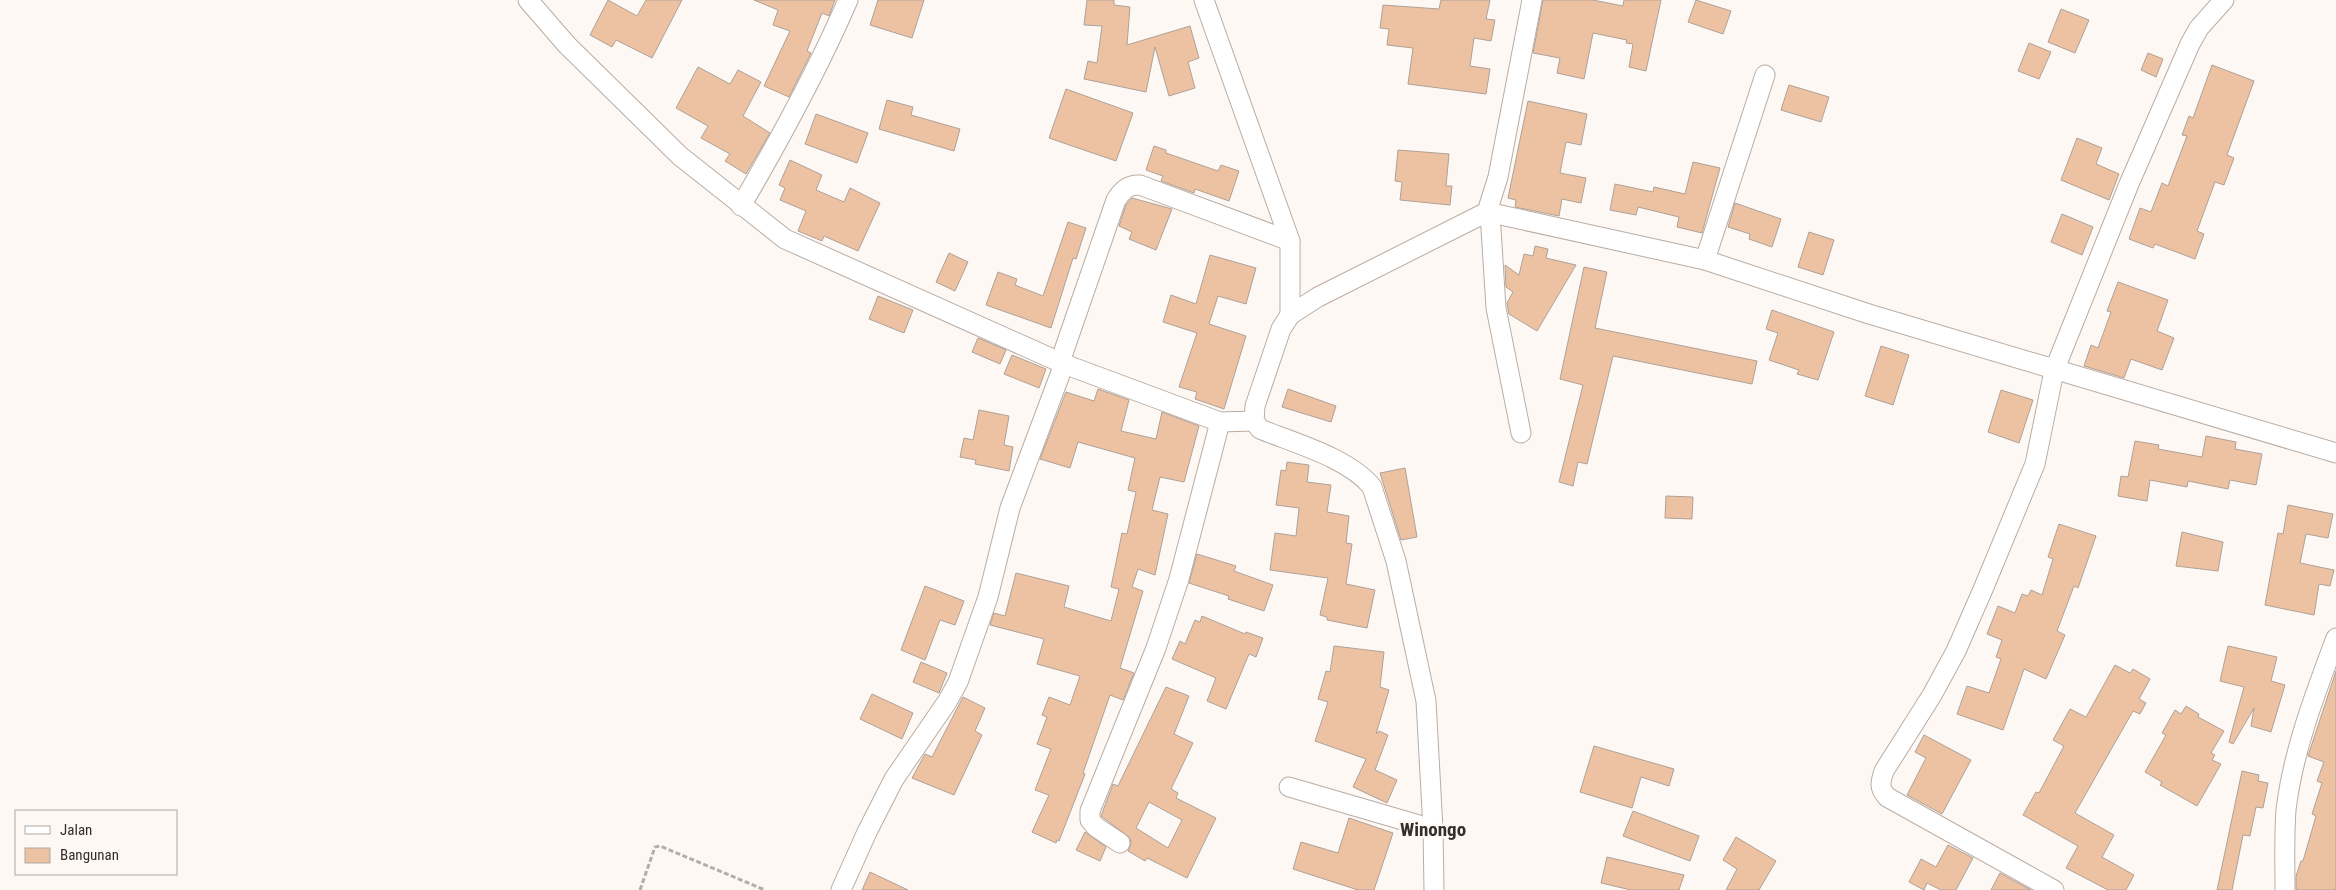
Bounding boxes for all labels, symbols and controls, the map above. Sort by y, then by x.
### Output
legend [15,810,178,875]
district label: Winongo [1400,818,1466,841]
text: Jalan [60,821,92,839]
text: Bangunan [60,846,119,864]

